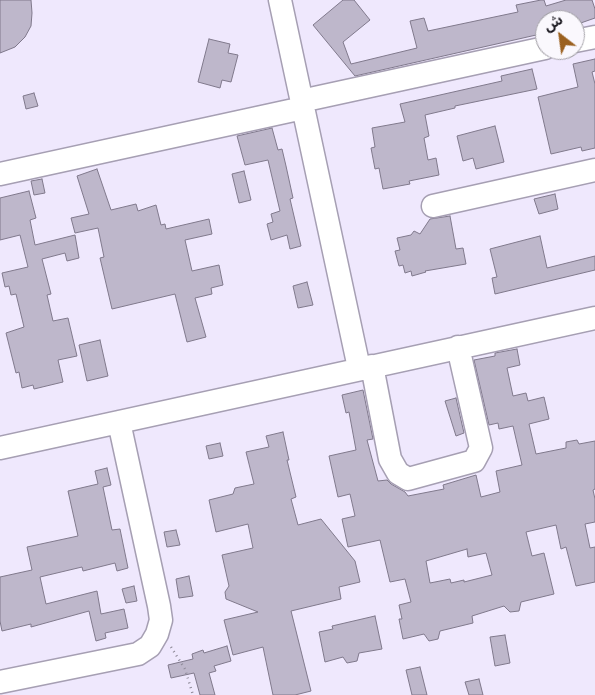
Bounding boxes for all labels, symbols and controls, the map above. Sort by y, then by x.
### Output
north arrow [535,10,585,60]
text: ش [541,11,565,35]

